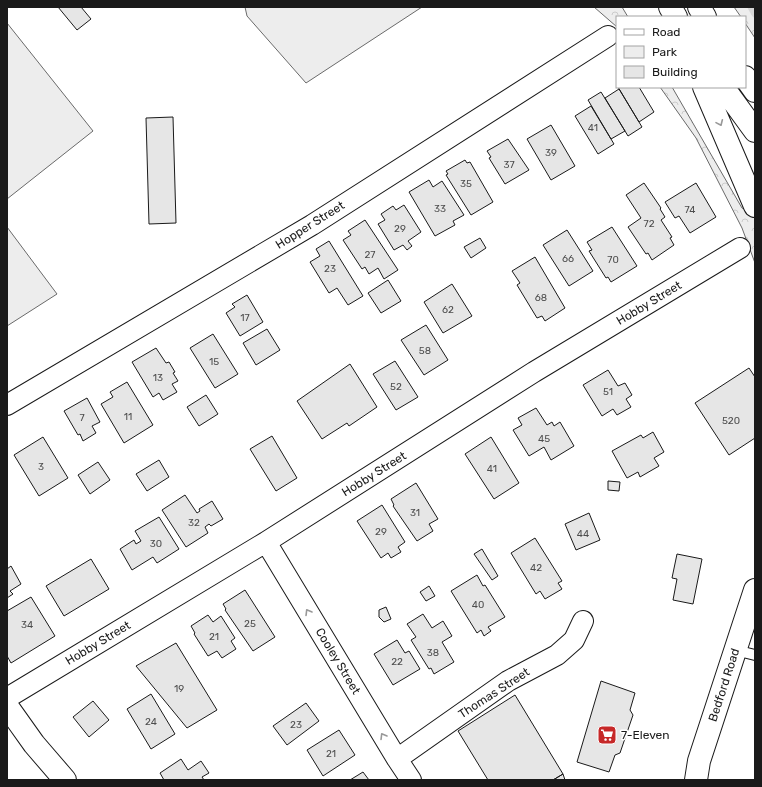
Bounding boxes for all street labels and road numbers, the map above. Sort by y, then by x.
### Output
street label: Hopper Street [273,198,347,252]
street label: Hobby Street [614,278,684,328]
street label: Hobby Street [339,448,409,499]
street label: Hobby Street [63,618,133,668]
street label: Cooley Street [313,625,364,697]
street label: Bedford Road [706,647,742,723]
street label: Thomas Street [456,665,532,721]

